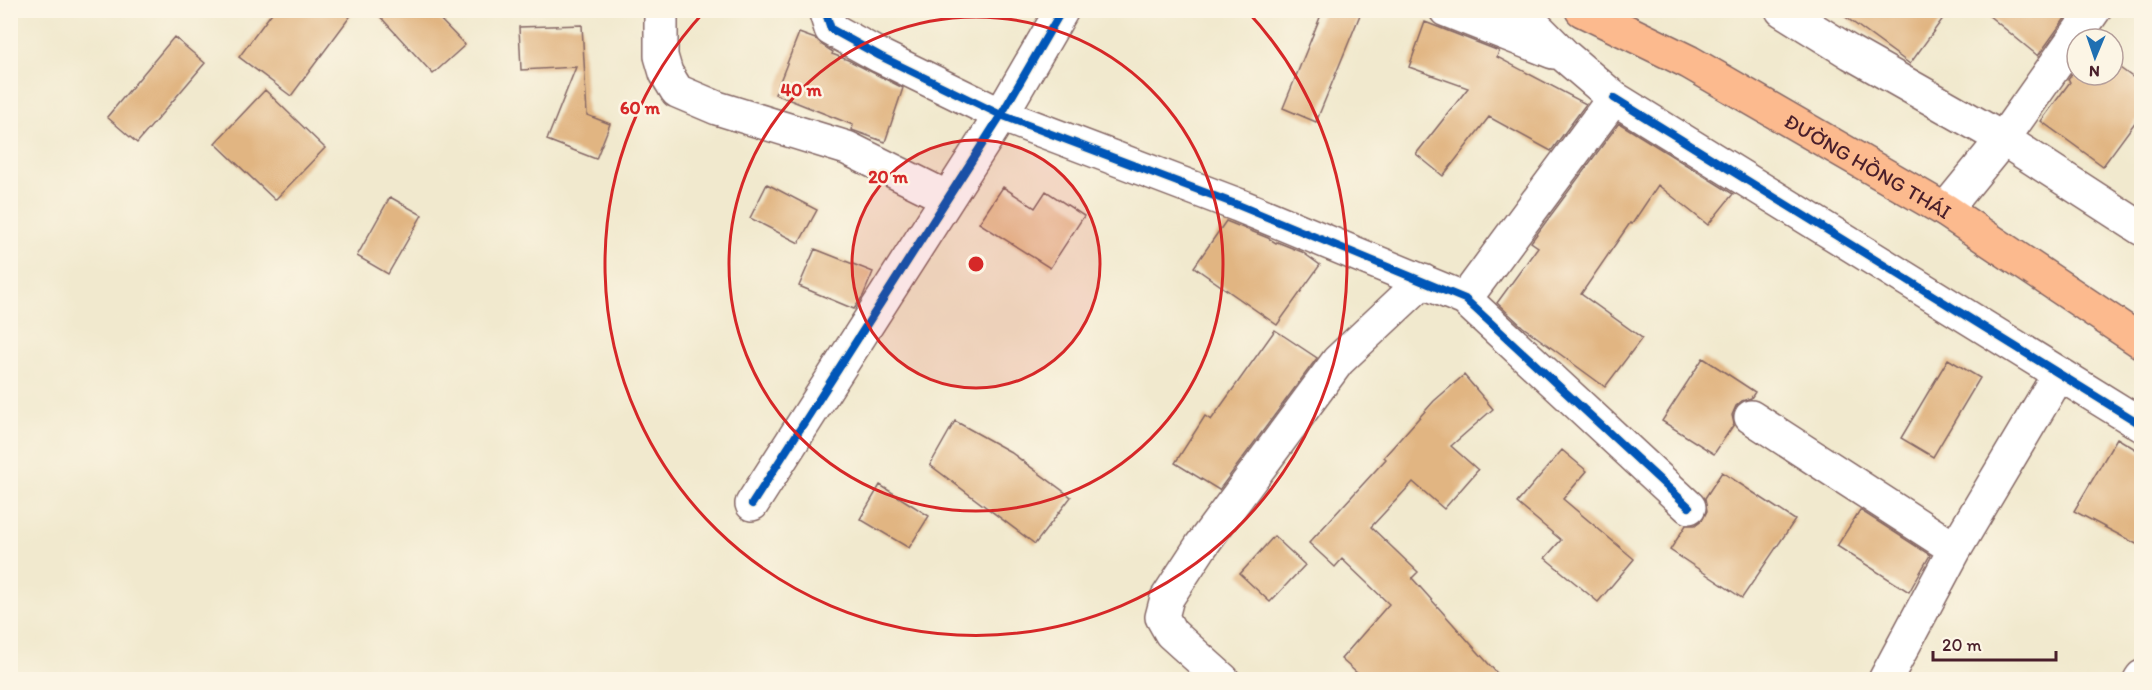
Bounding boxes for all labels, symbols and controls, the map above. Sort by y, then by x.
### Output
north arrow [2065,27,2125,87]
text: N [2089,62,2100,81]
text: 40 m [780,79,822,101]
text: 60 m [620,97,661,119]
street label: ĐƯỜNG HỒNG THÁI [1780,108,1957,224]
text: 20 m [868,166,909,188]
centre of rings [966,254,986,274]
scale bar [1933,624,2056,662]
text: 20 m [1942,634,1982,656]

